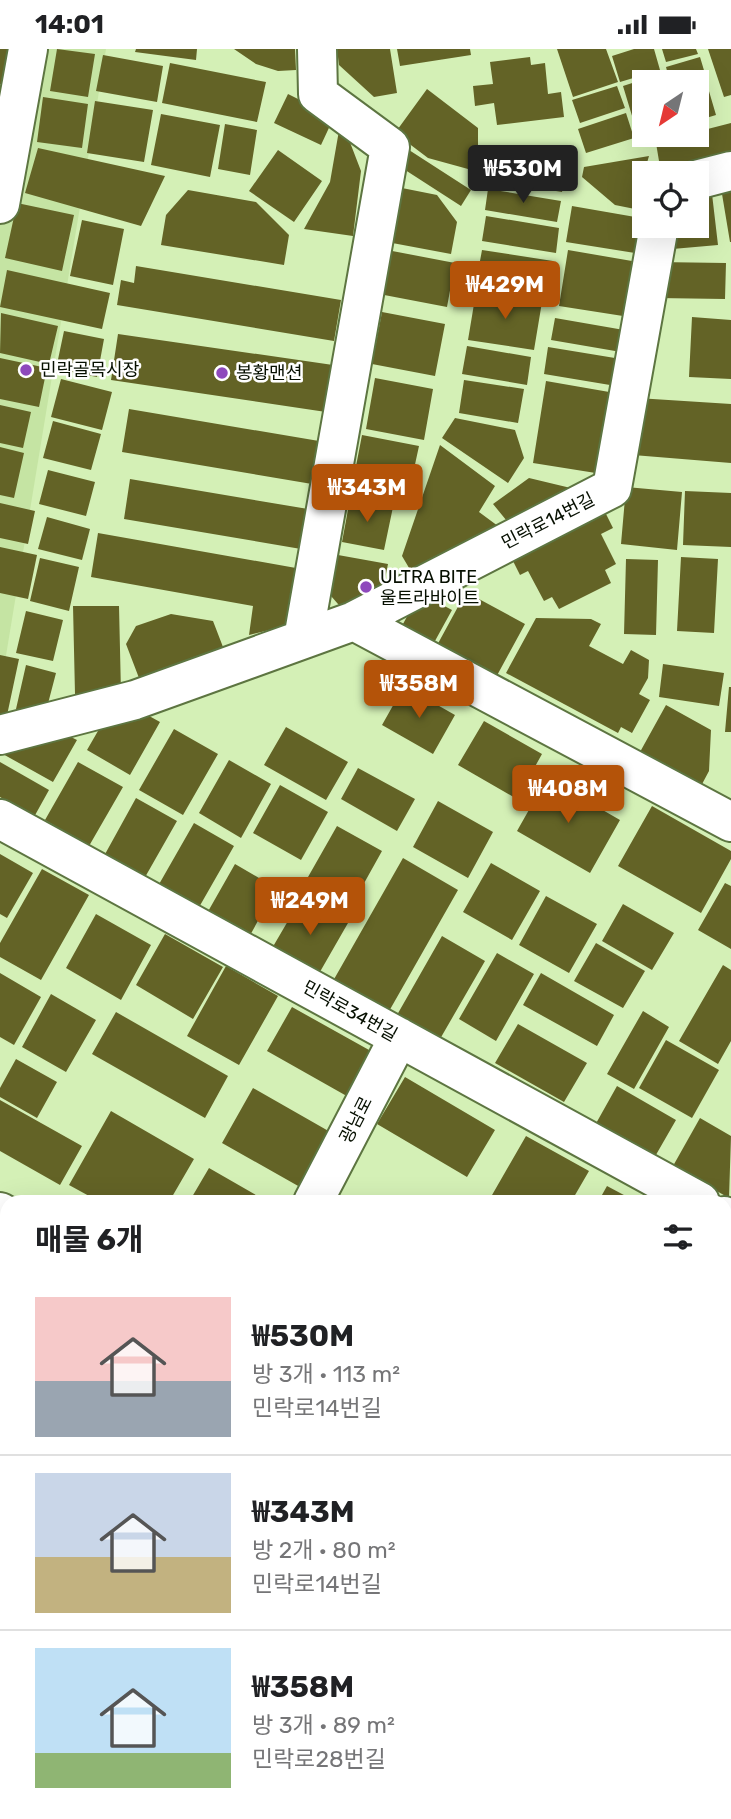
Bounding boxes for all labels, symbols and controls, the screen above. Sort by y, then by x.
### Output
text: 14:01 [35,9,104,40]
north arrow [632,70,709,147]
map controls [632,70,709,238]
pin: ₩530M [474,145,572,205]
text: ₩530M [484,154,562,182]
button: locate [632,161,709,238]
pin: ₩429M [456,261,554,321]
text: ₩429M [466,270,544,298]
place label: 민락골목시장 [40,359,139,381]
marker: 민락골목시장 [18,362,34,378]
place label: 봉황맨션 [236,362,302,384]
marker: 봉황맨션 [214,365,230,381]
pin: ₩343M [318,465,416,524]
text: ₩343M [328,473,406,501]
street label: 민락로14번길 [498,488,598,554]
place label: ULTRA BITE 울트라바이트 [380,566,479,609]
marker: ULTRA BITE 울트라바이트 [358,579,374,595]
pin: ₩358M [370,661,468,720]
text: ₩358M [380,669,458,697]
pin: ₩408M [519,765,617,825]
text: ₩408M [528,774,608,802]
pin: ₩249M [261,877,359,937]
text: ₩249M [271,886,349,914]
street label: 민락로34번길 [299,976,401,1046]
street label: 광남로 [335,1093,377,1147]
icon: filters [659,1218,697,1256]
text: 매물 6개 [35,1222,144,1258]
text: ₩530M [252,1318,354,1354]
icon: home [91,1325,175,1409]
text: 방 3개 · 113 m² [252,1360,400,1388]
text: 민락로14번길 [252,1394,382,1422]
text: ₩343M [252,1494,355,1530]
icon: home [91,1501,175,1585]
text: 방 2개 · 80 m² [252,1536,395,1564]
text: 민락로14번길 [252,1570,382,1598]
text: ₩358M [252,1669,354,1705]
icon: home [91,1676,175,1760]
text: 방 3개 · 89 m² [252,1711,395,1739]
text: 민락로28번길 [252,1745,386,1773]

